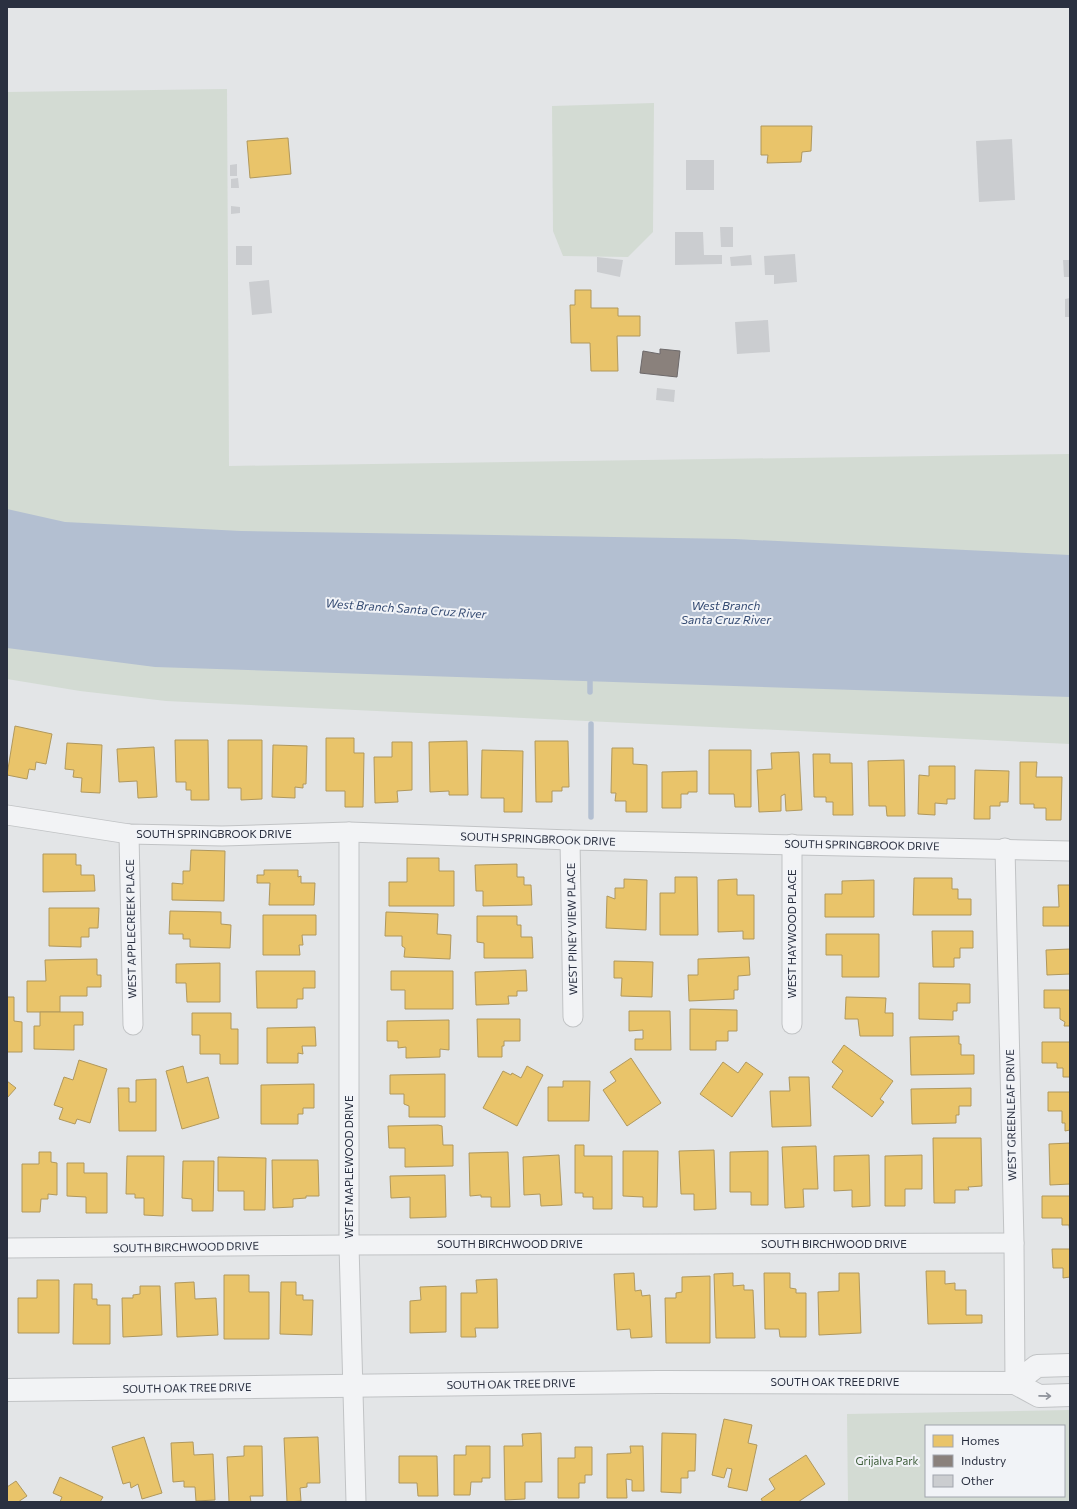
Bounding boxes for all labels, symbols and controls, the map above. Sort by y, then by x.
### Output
water label: West Branch Santa Cruz River [325,595,488,621]
water label: West Branch Santa Cruz River [681,598,772,626]
street label: SOUTH SPRINGBROOK DRIVE [136,827,292,840]
street label: SOUTH SPRINGBROOK DRIVE [460,829,616,848]
street label: SOUTH SPRINGBROOK DRIVE [784,837,940,852]
street label: WEST APPLECREEK PLACE [123,859,138,999]
street label: WEST PINEY VIEW PLACE [564,863,579,995]
street label: WEST HAYWOOD PLACE [785,870,798,998]
street label: WEST GREENLEAF DRIVE [1003,1049,1018,1181]
street label: WEST MAPLEWOOD DRIVE [342,1096,355,1238]
street label: SOUTH BIRCHWOOD DRIVE [437,1237,583,1250]
street label: SOUTH BIRCHWOOD DRIVE [761,1237,907,1250]
street label: SOUTH BIRCHWOOD DRIVE [113,1239,259,1254]
street label: SOUTH OAK TREE DRIVE [771,1375,899,1388]
street label: SOUTH OAK TREE DRIVE [446,1376,576,1391]
street label: SOUTH OAK TREE DRIVE [122,1380,252,1395]
one-way arrow [1038,1392,1051,1400]
legend [925,1425,1065,1497]
text: Homes [961,1433,999,1447]
text: Industry [961,1453,1006,1467]
park label: Grijalva Park [855,1454,919,1467]
text: Other [961,1473,994,1487]

